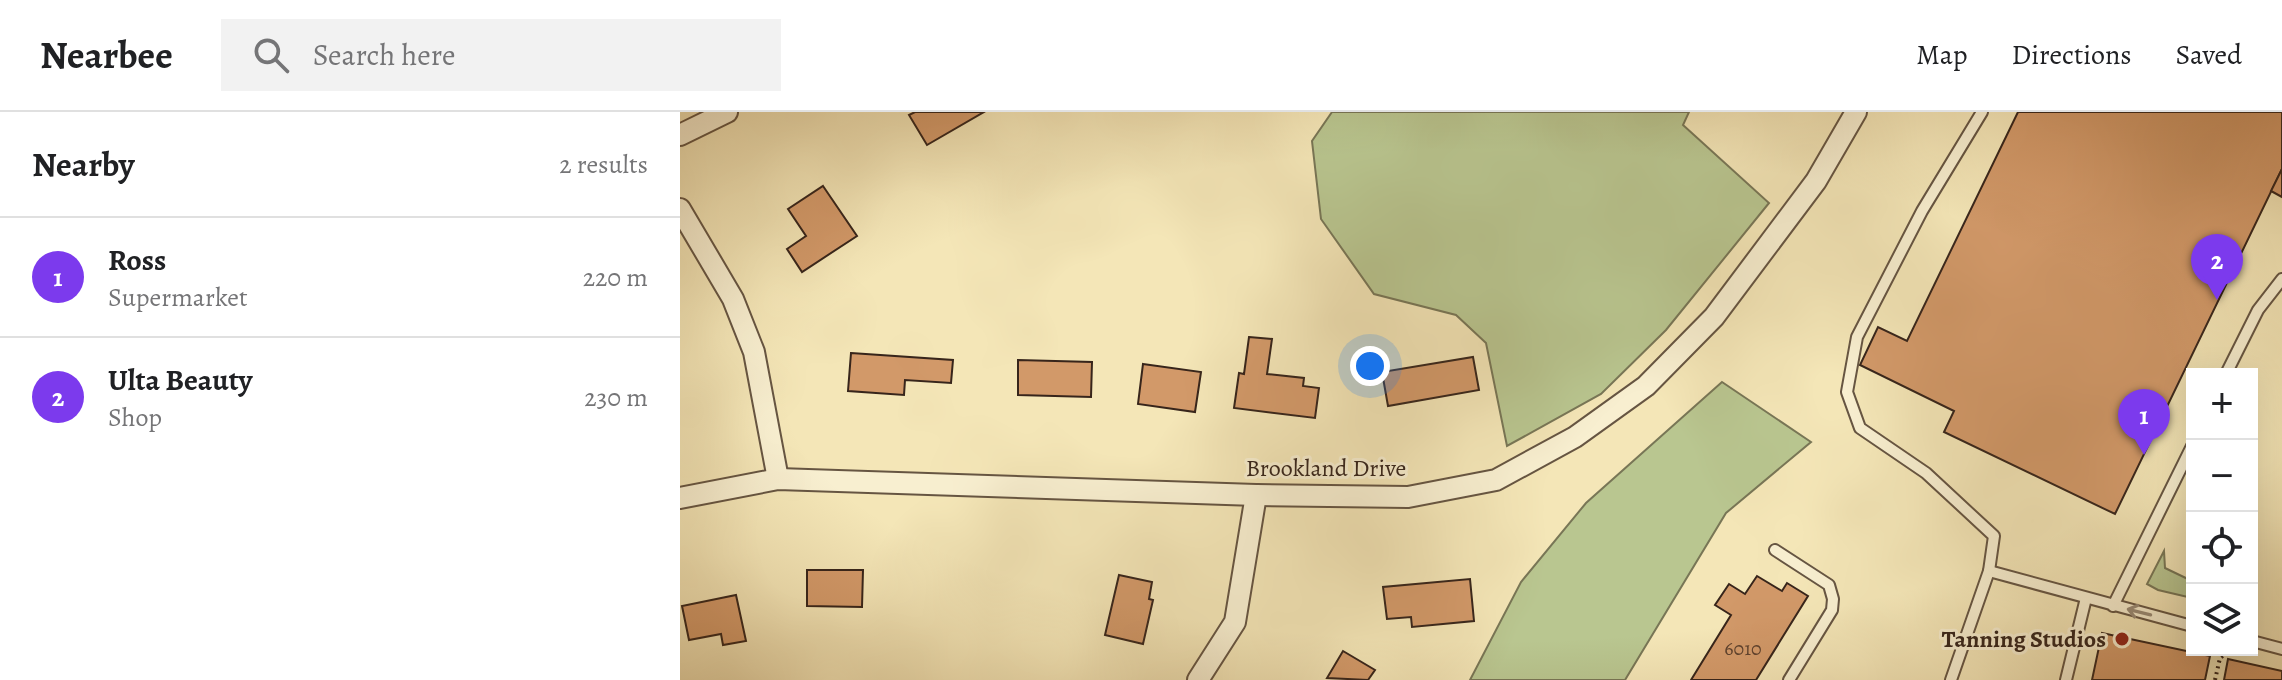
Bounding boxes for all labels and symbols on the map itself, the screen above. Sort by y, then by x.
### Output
pin: 2 [2191,234,2243,300]
your location [1350,346,1390,386]
pin: 1 [2118,389,2170,455]
street label: Brookland Drive [1246,452,1406,484]
one-way arrow [2127,604,2153,619]
place label: Tanning Studios [1942,623,2106,655]
marker: Tanning Studios [2113,630,2131,648]
house number: 6010 [1724,635,1762,662]

